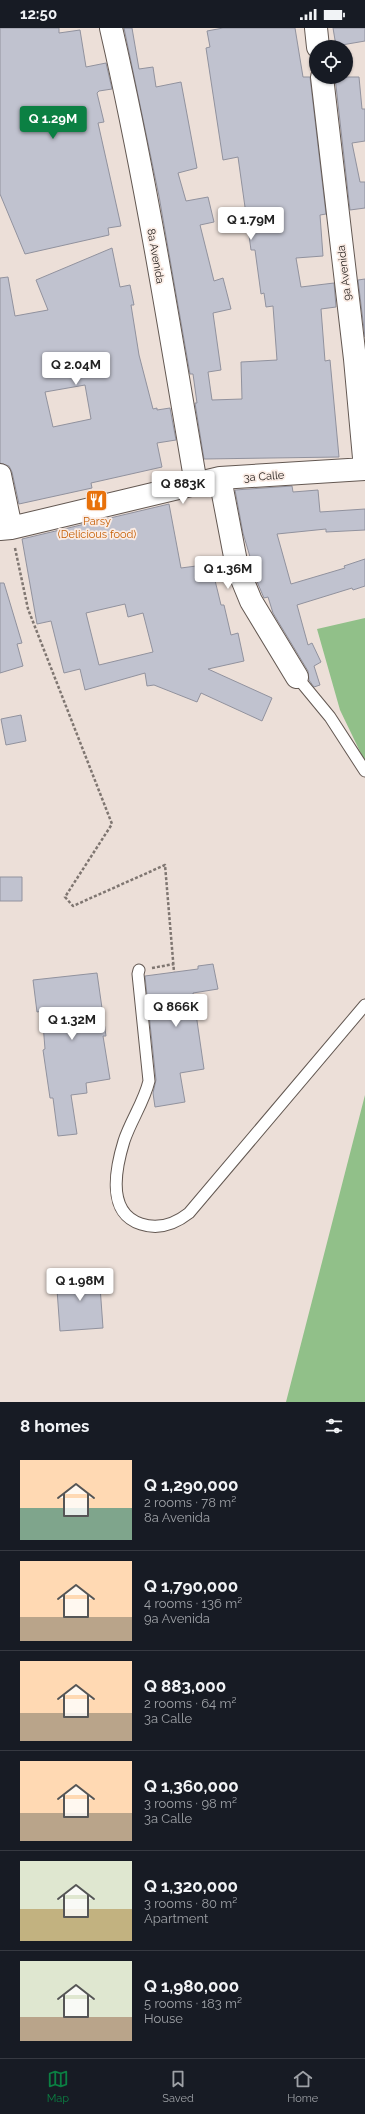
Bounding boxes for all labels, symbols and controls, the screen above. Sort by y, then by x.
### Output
text: 12:50 [20,5,57,23]
map controls [309,40,353,84]
button: locate [309,40,353,84]
pin: Q 1.29M [16,106,90,140]
text: Q 1.29M [29,111,77,126]
pin: Q 1.79M [214,207,288,241]
text: Q 1.79M [227,212,275,227]
street label: 8a Avenida [144,227,167,285]
street label: 9a Avenida [335,244,354,301]
pin: Q 2.04M [39,352,113,386]
text: Q 2.04M [51,357,101,372]
street label: 3a Calle [243,469,285,484]
pin: Q 883K [150,471,216,505]
text: Q 883K [161,476,205,491]
restaurant icon: Parsy (Delicious food) [84,488,110,514]
place label: Parsy (Delicious food) [58,515,136,541]
pin: Q 1.36M [191,556,265,590]
text: Q 1.36M [204,561,252,576]
pin: Q 866K [143,994,209,1028]
text: Q 866K [153,999,199,1014]
pin: Q 1.32M [35,1007,109,1041]
text: Q 1.32M [48,1012,96,1027]
pin: Q 1.98M [43,1268,117,1302]
text: Q 1.98M [55,1273,105,1288]
icon: filters [323,1415,345,1437]
text: 8 homes [20,1416,89,1436]
text: Q 1,290,000 [144,1475,239,1495]
icon: home [52,1476,100,1524]
text: 2 rooms · 78 m² [144,1495,236,1510]
text: 8a Avenida [144,1510,210,1525]
text: Q 1,790,000 [144,1576,238,1596]
icon: home [52,1577,100,1625]
text: 4 rooms · 136 m² [144,1596,242,1611]
text: 9a Avenida [144,1611,210,1626]
text: Q 883,000 [144,1676,226,1696]
icon: home [52,1677,100,1725]
text: 2 rooms · 64 m² [144,1696,236,1711]
text: 3a Calle [144,1711,192,1726]
text: Q 1,360,000 [144,1776,239,1796]
icon: home [52,1777,100,1825]
text: 3 rooms · 98 m² [144,1796,237,1811]
text: 3a Calle [144,1811,192,1826]
text: Q 1,320,000 [144,1876,238,1896]
icon: home [52,1877,100,1925]
text: 3 rooms · 80 m² [144,1896,237,1911]
text: Apartment [144,1911,208,1926]
text: Q 1,980,000 [144,1976,239,1996]
icon: home [52,1977,100,2025]
text: 5 rooms · 183 m² [144,1996,242,2011]
text: House [144,2011,183,2026]
tab: Map [47,2068,69,2105]
tab: Saved [162,2068,194,2105]
tab: Home [287,2068,318,2105]

